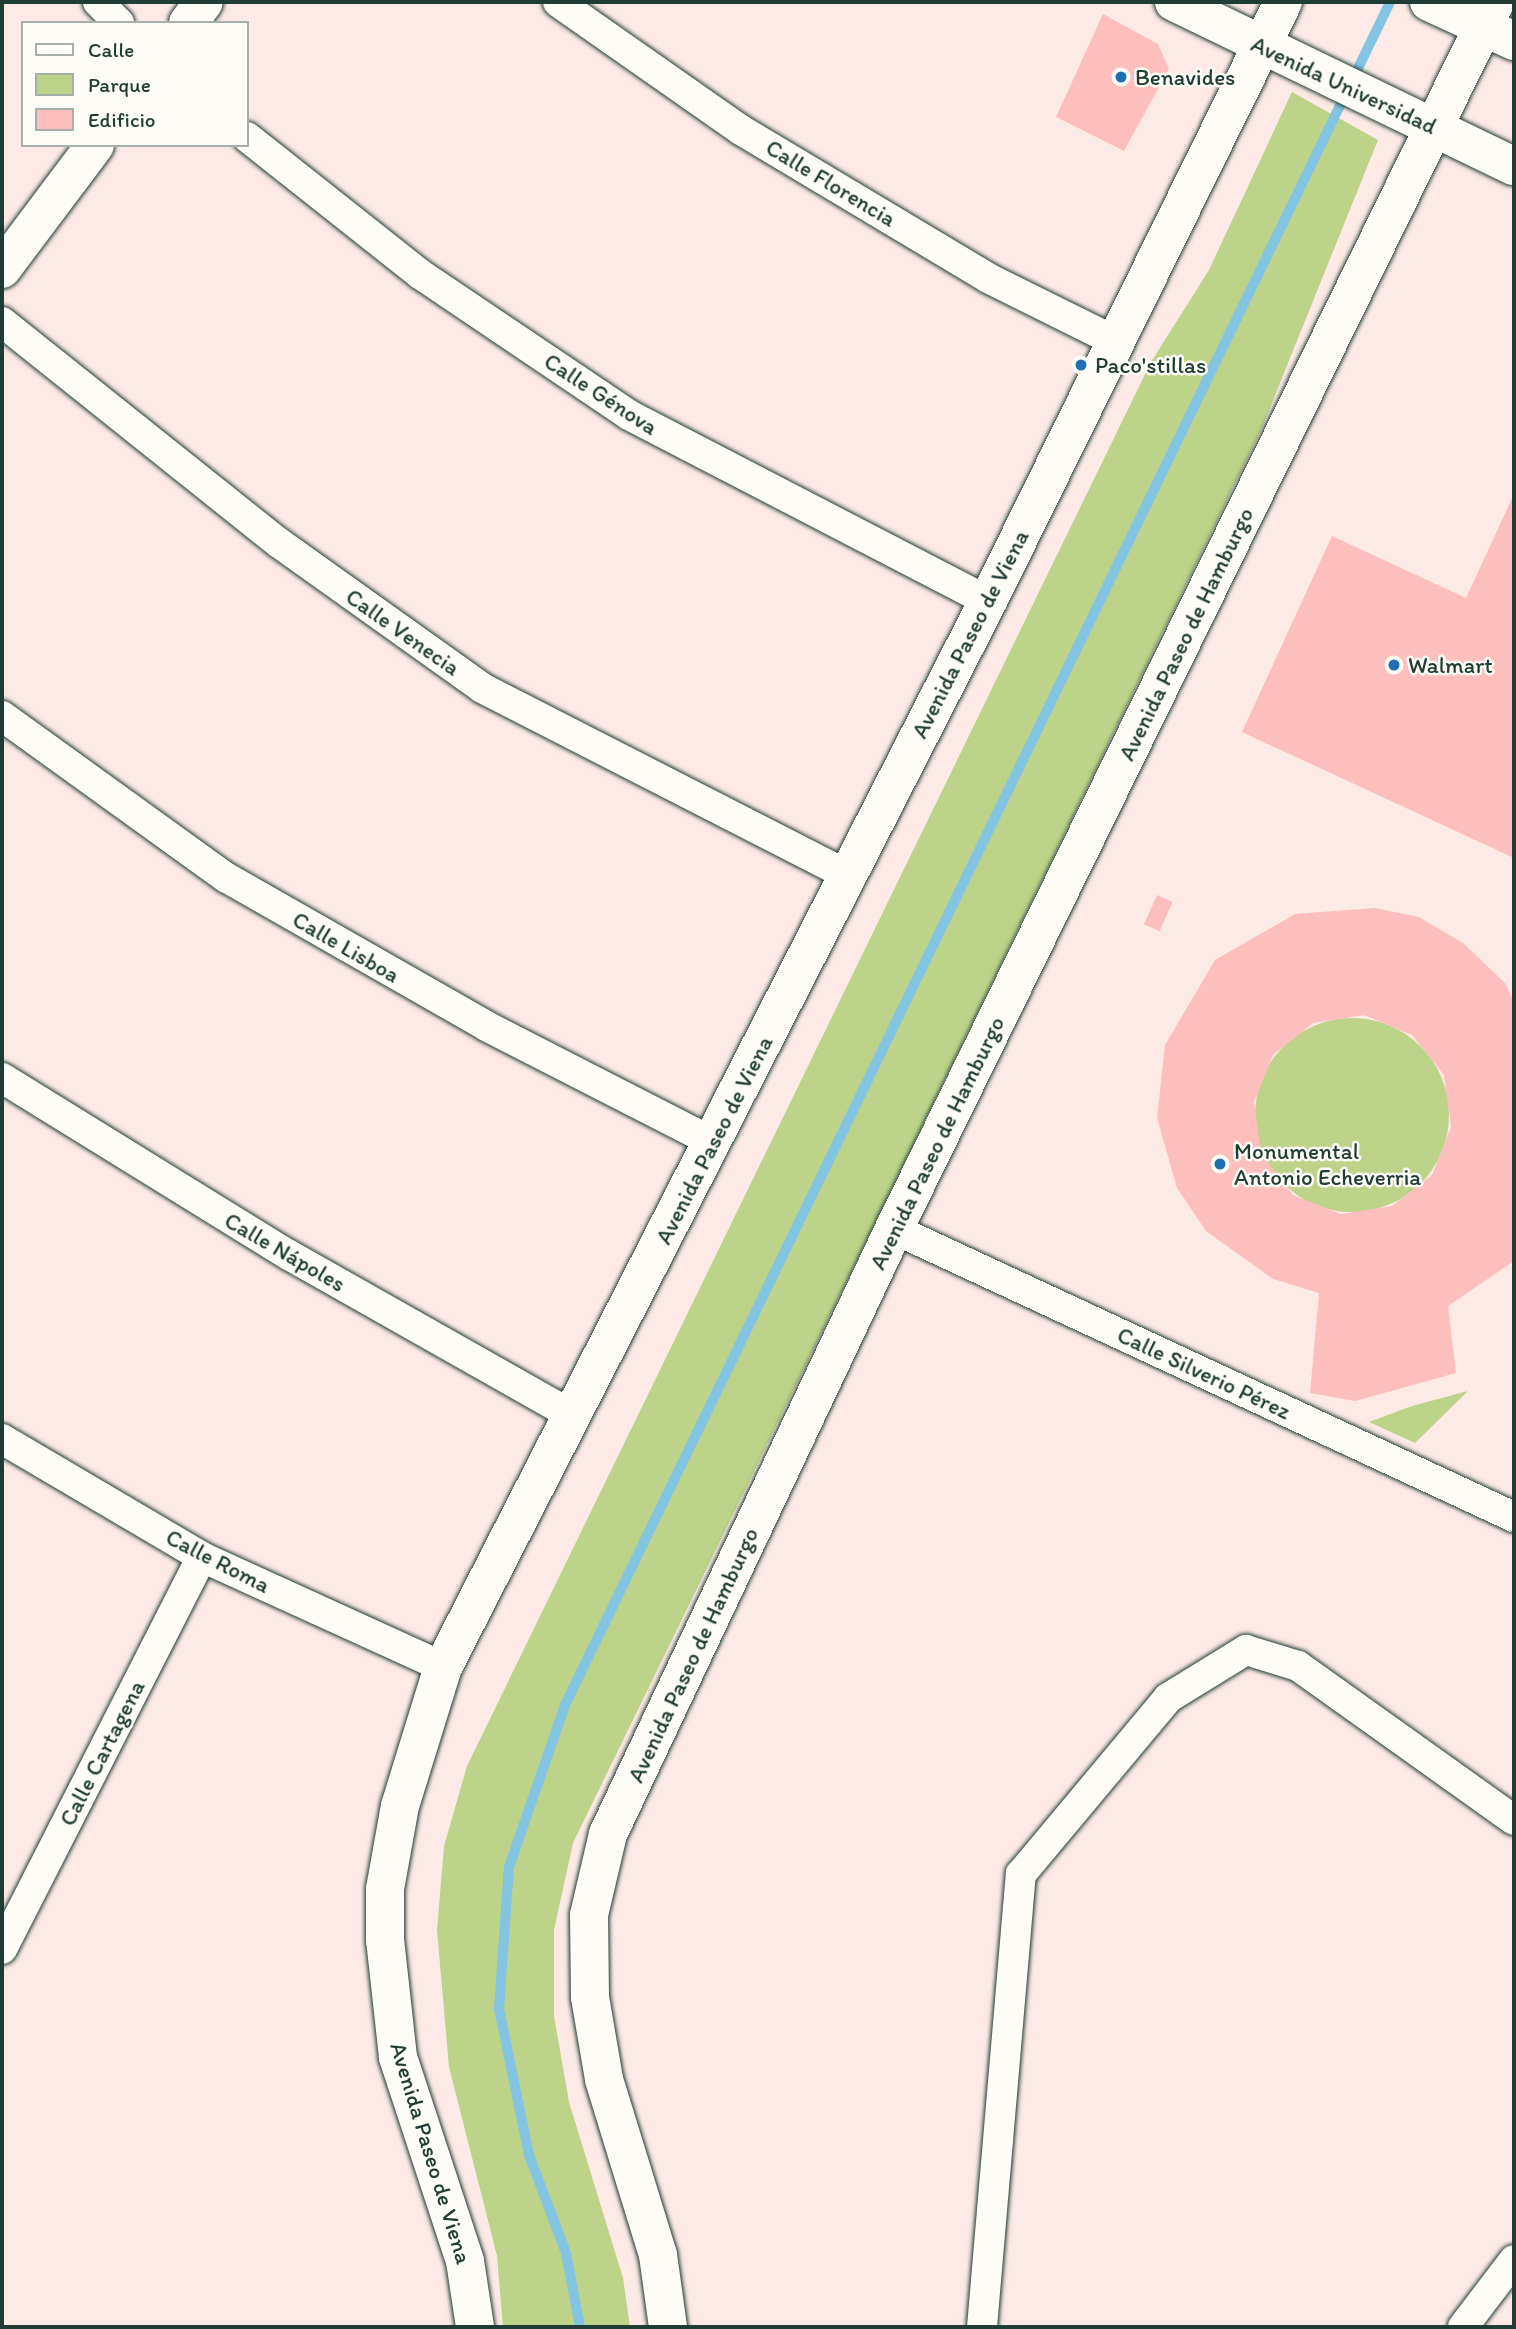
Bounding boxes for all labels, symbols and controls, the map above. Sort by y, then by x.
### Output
legend [21,21,248,147]
street label: Avenida Universidad [1247,30,1441,140]
text: Calle [88,37,134,62]
place label: Benavides [1135,63,1235,91]
marker: Benavides [1113,69,1129,85]
text: Parque [88,72,151,97]
text: Edificio [88,107,156,132]
street label: Calle Florencia [761,133,901,233]
street label: Calle Génova [539,347,663,441]
place label: Paco'stillas [1095,351,1206,379]
marker: Paco'stillas [1073,357,1089,373]
street label: Avenida Paseo de Hamburgo [1112,502,1260,766]
street label: Avenida Paseo de Viena [905,525,1035,743]
street label: Calle Venecia [341,583,465,681]
place label: Walmart [1408,651,1493,679]
marker: Walmart [1386,657,1402,673]
street label: Calle Lisboa [287,905,405,989]
street label: Avenida Paseo de Hamburgo [863,1011,1011,1275]
street label: Avenida Paseo de Viena [649,1031,779,1249]
place label: Monumental Antonio Echeverria [1234,1137,1421,1191]
marker: Monumental Antonio Echeverria [1212,1156,1228,1172]
street label: Calle Nápoles [220,1206,350,1298]
street label: Calle Silverio Pérez [1113,1321,1295,1425]
street label: Calle Roma [162,1523,274,1599]
street label: Avenida Paseo de Hamburgo [621,1523,765,1787]
street label: Calle Cartagena [53,1676,151,1830]
street label: Avenida Paseo de Viena [384,2039,478,2267]

